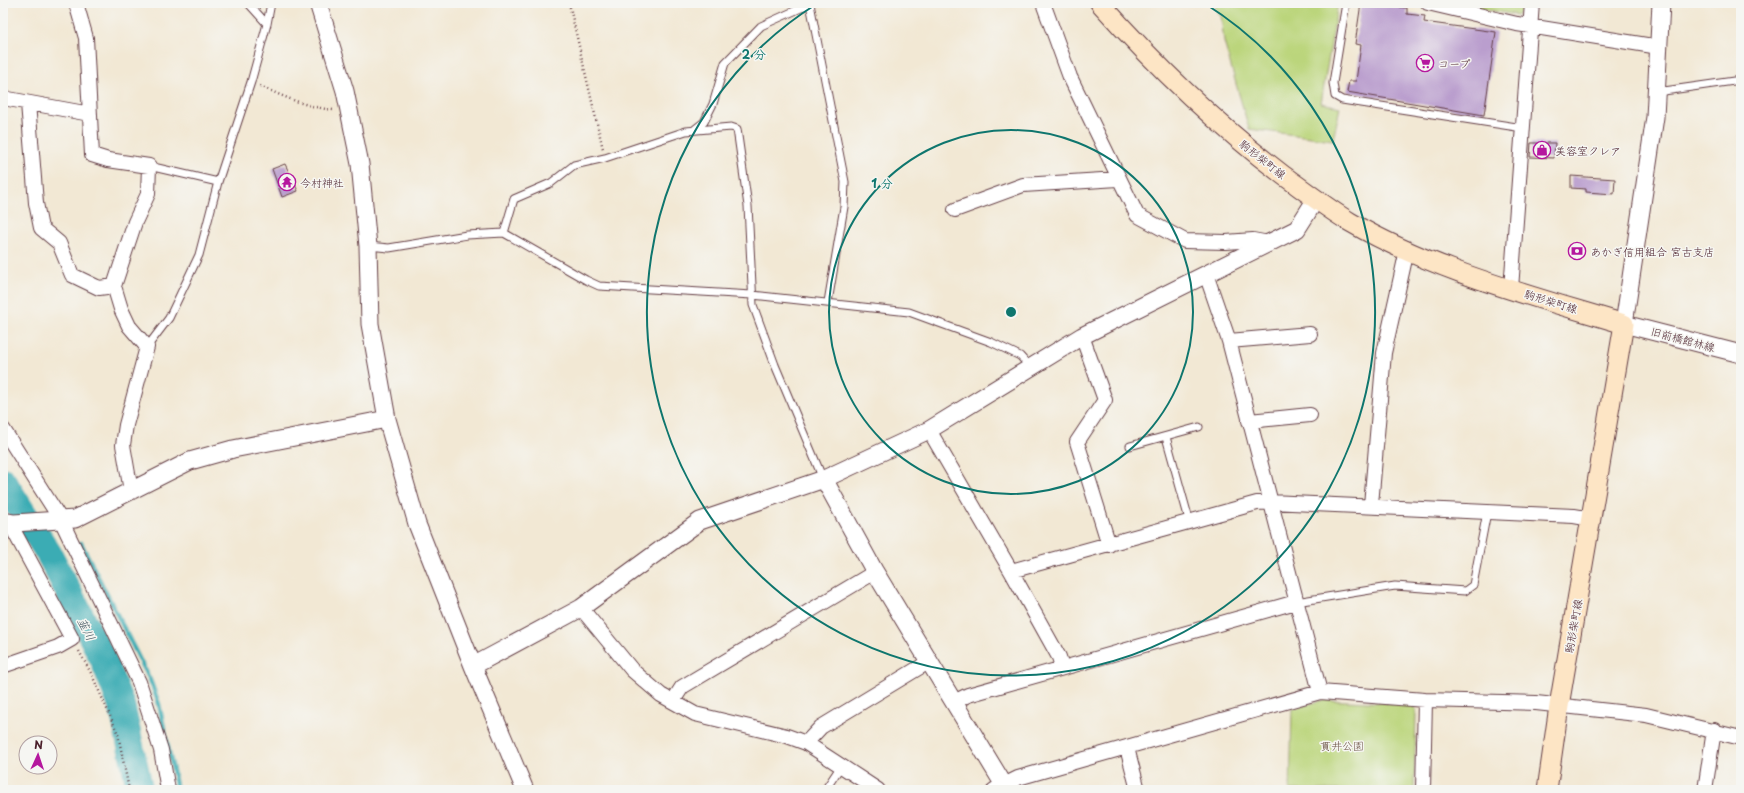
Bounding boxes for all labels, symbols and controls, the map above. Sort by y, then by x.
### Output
text: 2 分 [742,45,766,63]
supermarket icon: コープ [1415,53,1435,73]
place label: コープ [1438,55,1471,72]
street label: 駒形柴町線 [1236,135,1290,183]
shop icon: 美容室クレア [1532,140,1552,160]
place label: 美容室クレア [1555,142,1621,159]
temple icon: 今村神社 [277,172,297,192]
place label: 今村神社 [300,174,344,191]
text: 1 分 [871,174,893,192]
bank icon: あかぎ信用組合 宮古支店 [1567,241,1587,261]
place label: あかぎ信用組合 宮古支店 [1590,243,1715,260]
street label: 駒形柴町線 [1522,285,1580,317]
centre of rings [1004,305,1018,319]
street label: 旧前橋館林線 [1649,322,1717,356]
street label: 駒形柴町線 [1560,597,1586,655]
water label: 韮川 [74,614,100,644]
north arrow [18,735,58,775]
text: N [34,736,44,753]
park label: 貫井公園 [1320,737,1364,754]

